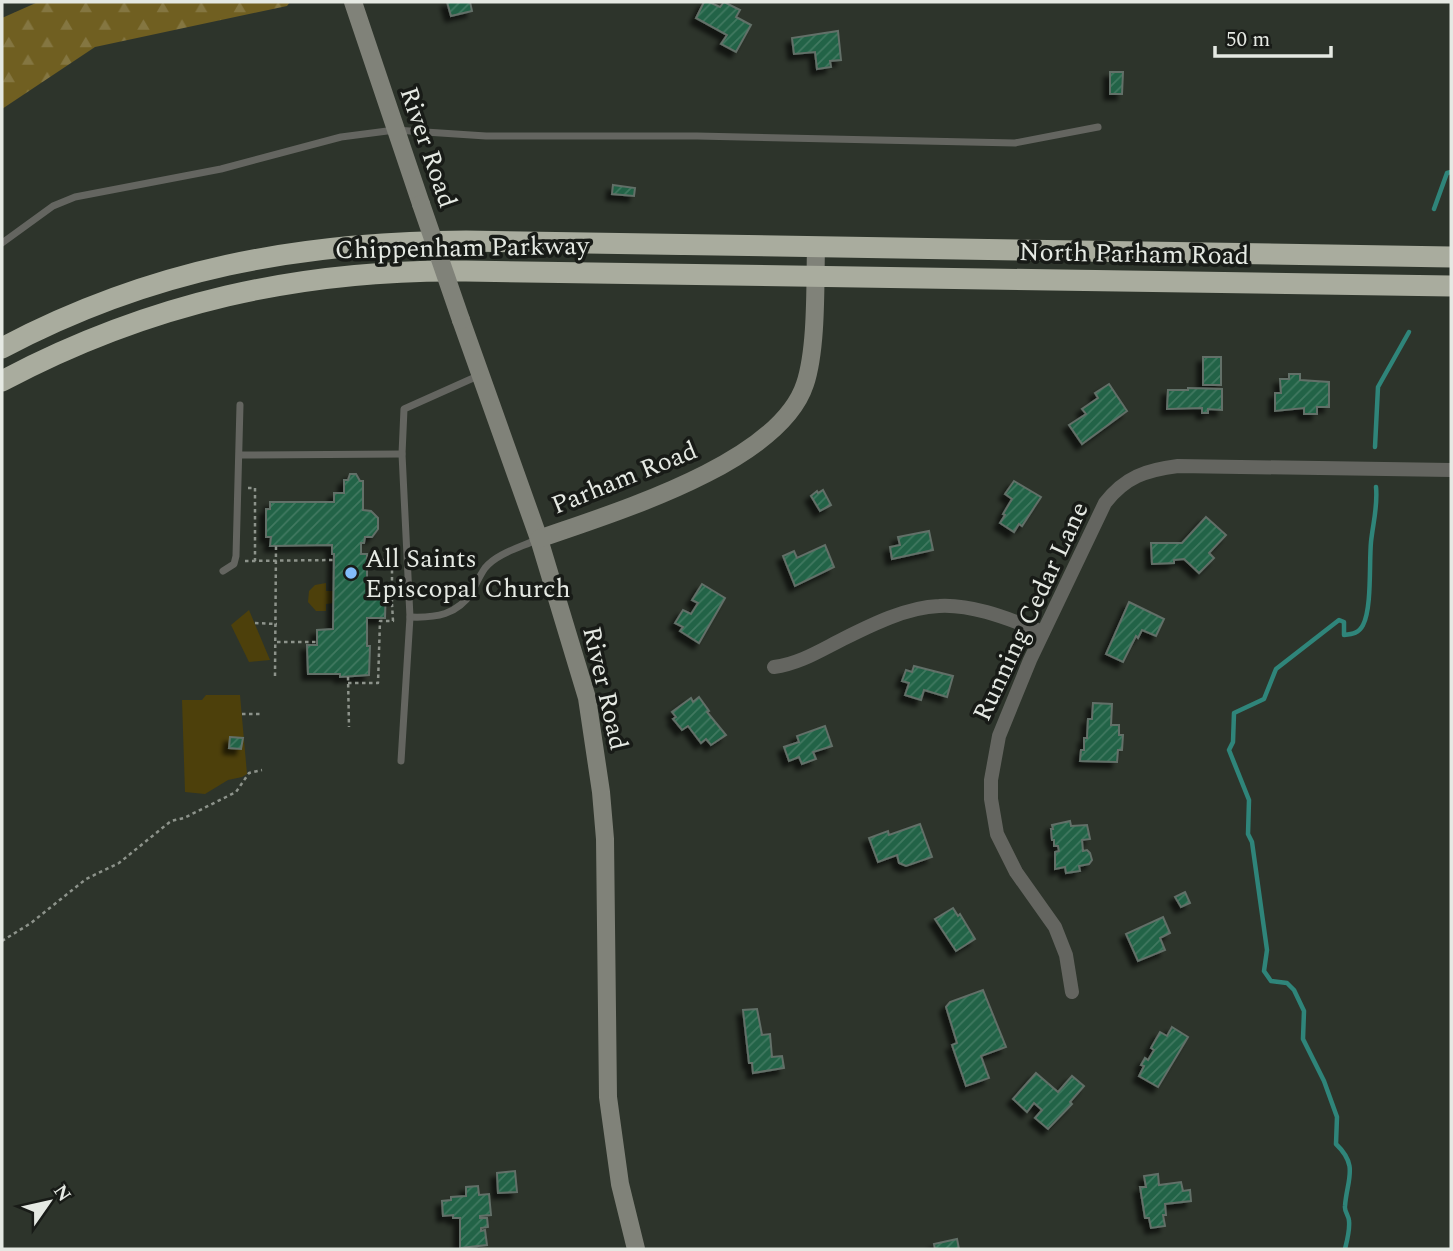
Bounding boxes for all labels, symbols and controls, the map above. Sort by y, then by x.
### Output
scale bar [1215,14,1330,58]
text: 50 m [1226,24,1270,56]
street label: River Road [389,81,467,213]
street label: Chippenham Parkway [335,226,591,270]
street label: North Parham Road [1019,232,1249,276]
street label: Parham Road [545,430,703,525]
street label: Running Cedar Lane [962,495,1099,728]
place label: All Saints Episcopal Church [365,539,571,609]
marker: All Saints Episcopal Church [343,565,359,581]
street label: River Road [571,622,639,754]
north arrow [14,1167,84,1237]
text: N [45,1179,78,1208]

